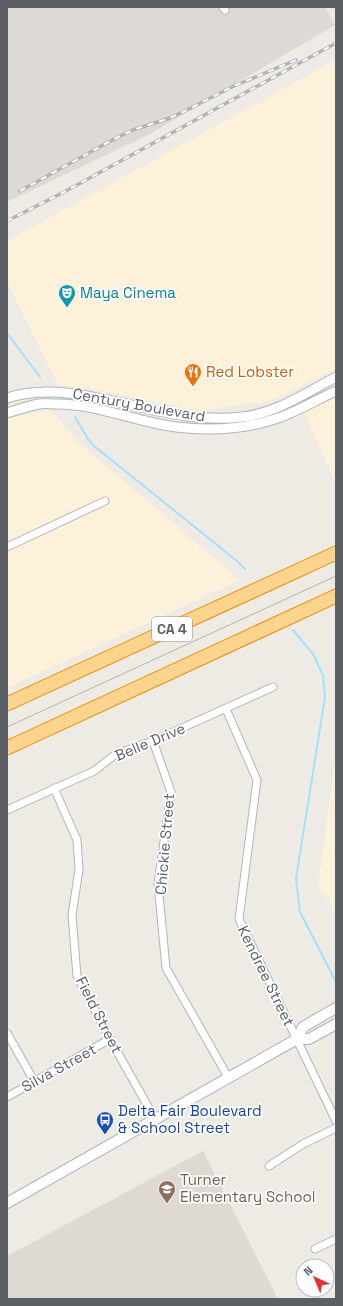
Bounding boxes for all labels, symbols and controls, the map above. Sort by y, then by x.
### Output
theatre icon: Maya Cinema [57,283,77,308]
place label: Maya Cinema [80,283,176,302]
restaurant icon: Red Lobster [183,362,203,387]
place label: Red Lobster [206,362,294,381]
street label: Century Boulevard [71,383,207,426]
road number: CA 4 [152,617,192,641]
street label: Belle Drive [112,718,188,765]
street label: Chickie Street [151,792,178,895]
street label: Kendree Street [234,922,299,1029]
street label: Field Street [72,973,127,1056]
street label: Silva Street [18,1039,100,1096]
place label: Delta Fair Boulevard & School Street [118,1101,262,1137]
bus stop icon: Delta Fair Boulevard & School Street [95,1110,115,1135]
place label: Turner Elementary School [180,1170,316,1206]
school or university icon: Turner Elementary School [157,1179,177,1204]
north arrow [295,1258,335,1298]
text: N [301,1263,316,1278]

